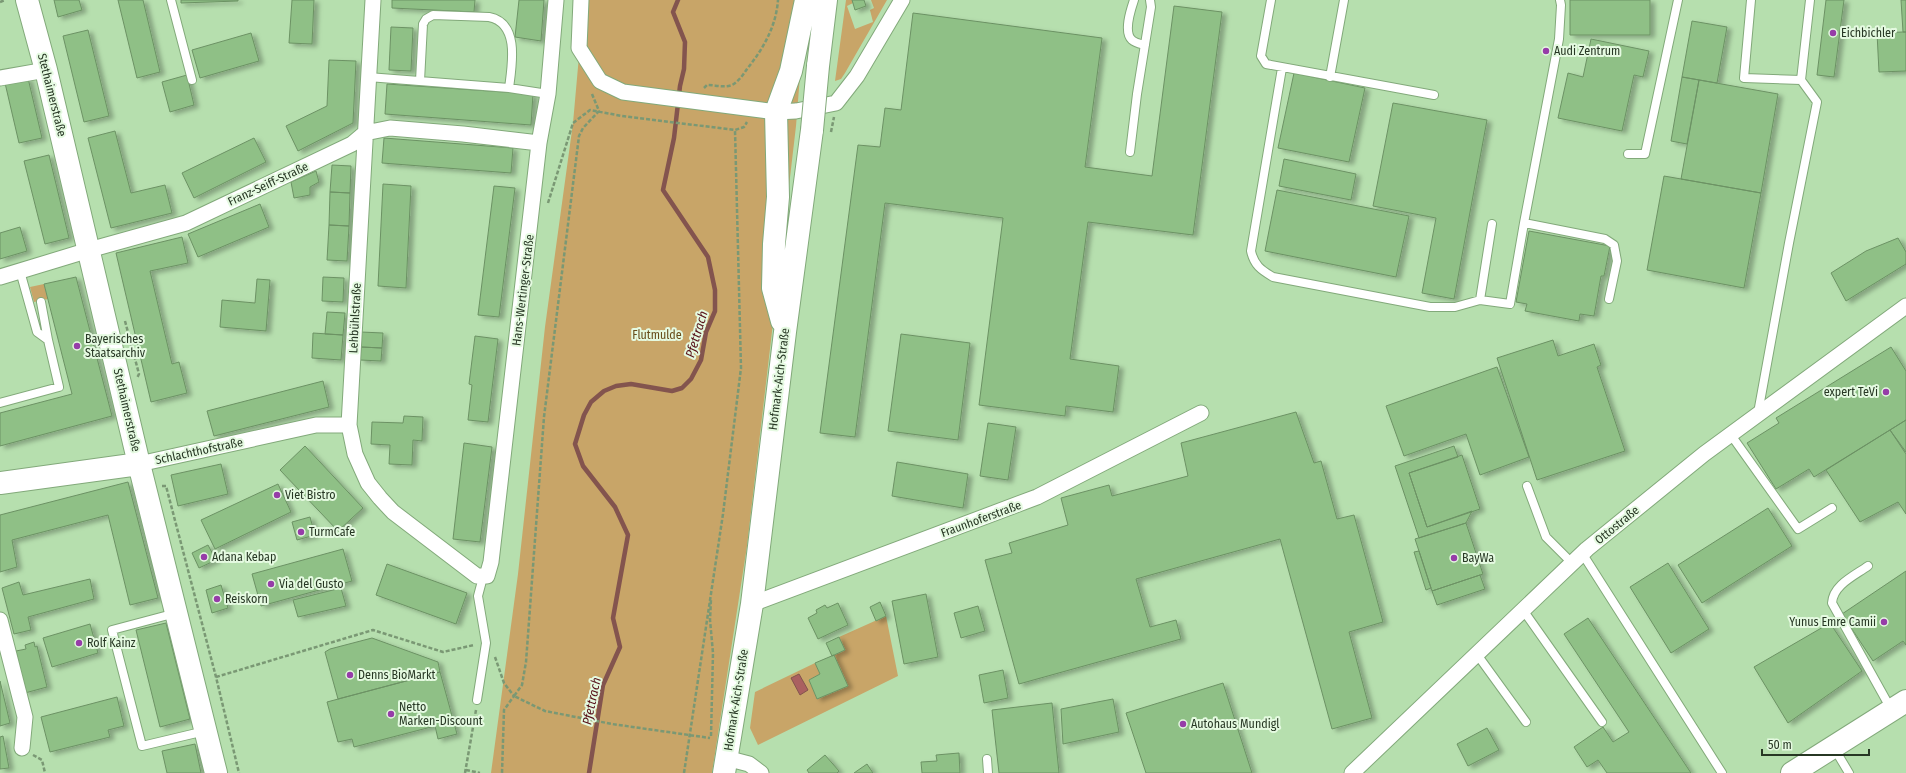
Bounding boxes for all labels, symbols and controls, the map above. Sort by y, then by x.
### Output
place label: Eichbichler [1841,26,1896,40]
marker: Eichbichler [1828,28,1838,38]
place label: Audi Zentrum [1554,44,1620,58]
marker: Audi Zentrum [1541,46,1551,56]
street label: Stethaimerstraße [35,52,69,138]
street label: Franz-Seiff-Straße [226,159,310,209]
street label: Hans-Wertinger-Straße [509,233,537,347]
street label: Lehbühlstraße [346,282,364,354]
water label: Pfettrach [682,309,711,359]
street label: Hofmark-Aich-Straße [766,327,792,431]
park label: Flutmulde [632,328,682,342]
place label: Bayerisches Staatsarchiv [85,332,146,360]
marker: Bayerisches Staatsarchiv [72,341,82,351]
street label: Stethaimerstraße [111,367,143,453]
place label: expert TeVi [1824,385,1878,399]
marker: expert TeVi [1881,387,1891,397]
street label: Schlachthofstraße [154,435,244,467]
place label: Viet Bistro [285,488,336,502]
marker: Viet Bistro [272,490,282,500]
street label: Fraunhoferstraße [939,498,1023,540]
street label: Ottostraße [1592,503,1642,547]
place label: TurmCafe [309,525,355,539]
marker: TurmCafe [296,527,306,537]
place label: Adana Kebap [212,550,276,564]
place label: BayWa [1462,551,1494,565]
marker: Adana Kebap [199,552,209,562]
marker: BayWa [1449,553,1459,563]
place label: Via del Gusto [279,577,344,591]
marker: Via del Gusto [266,579,276,589]
place label: Reiskorn [225,592,268,606]
marker: Reiskorn [212,594,222,604]
place label: Yunus Emre Camii [1789,615,1876,629]
marker: Yunus Emre Camii [1879,617,1889,627]
place label: Rolf Kainz [87,636,136,650]
marker: Rolf Kainz [74,638,84,648]
street label: Hofmark-Aich-Straße [721,648,751,752]
place label: Denns BioMarkt [358,668,436,682]
marker: Denns BioMarkt [345,670,355,680]
water label: Pfettrach [579,676,604,726]
place label: Netto Marken-Discount [399,700,483,728]
marker: Netto Marken-Discount [386,709,396,719]
place label: Autohaus Mundigl [1191,717,1279,731]
marker: Autohaus Mundigl [1178,719,1188,729]
scale bar [1762,731,1869,757]
text: 50 m [1768,738,1792,752]

